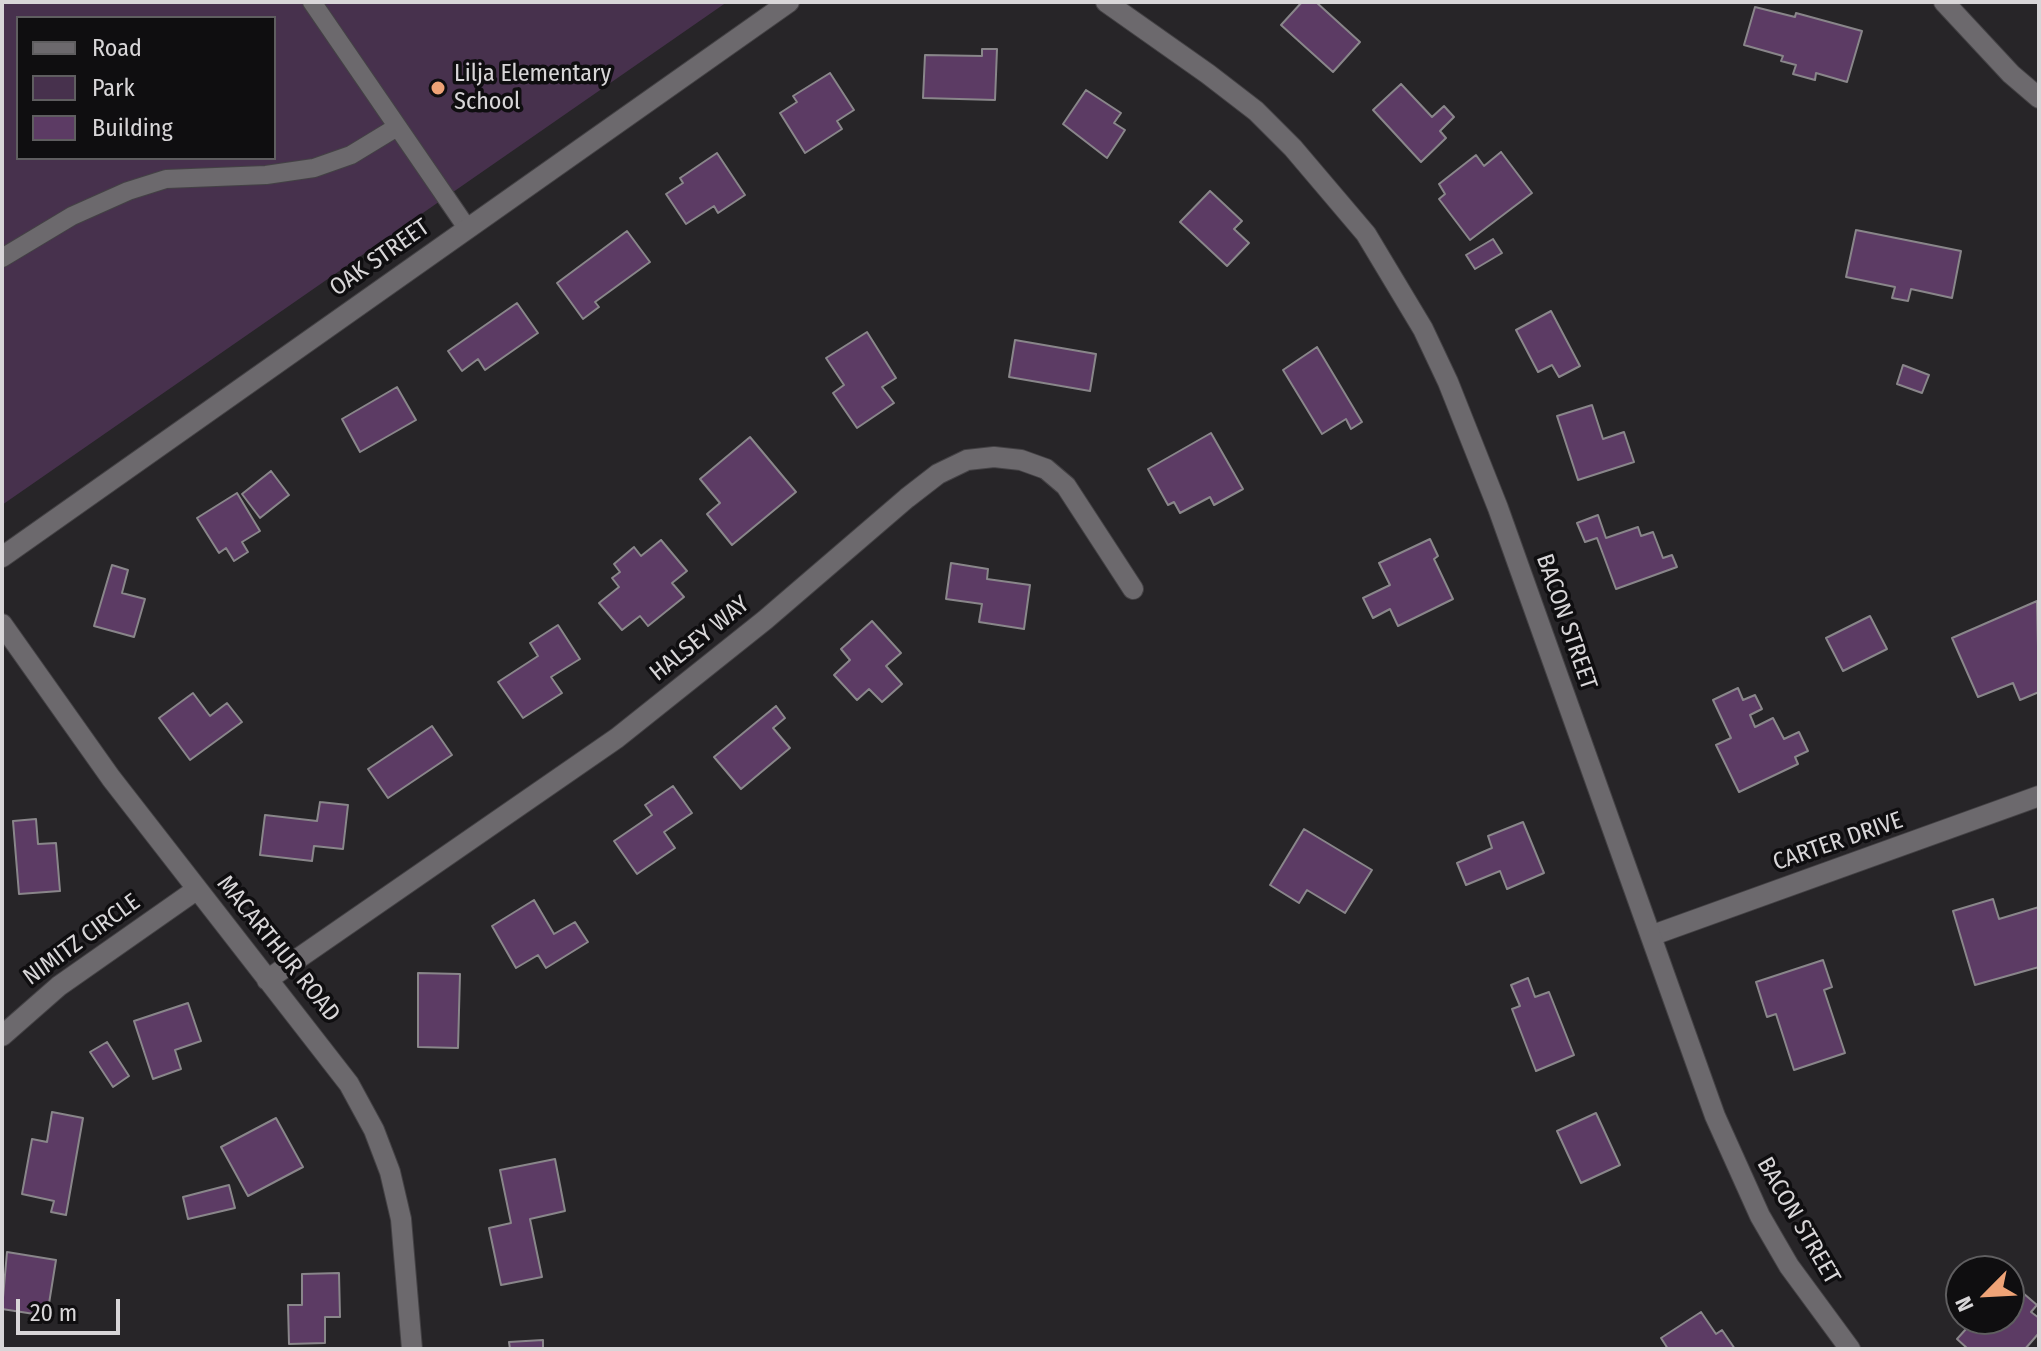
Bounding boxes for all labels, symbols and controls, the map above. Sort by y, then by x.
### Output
legend [16,16,276,160]
text: Road [92,34,142,62]
place label: Lilja Elementary School [454,60,611,116]
text: Park [92,74,135,102]
marker: Lilja Elementary School [429,79,447,97]
text: Building [92,114,173,142]
street label: OAK STREET [325,213,435,303]
street label: BACON STREET [1529,550,1603,694]
street label: HALSEY WAY [645,590,755,688]
street label: CARTER DRIVE [1769,806,1907,878]
street label: MACARTHUR ROAD [210,870,346,1028]
street label: NIMITZ CIRCLE [18,888,146,992]
street label: BACON STREET [1750,1152,1846,1290]
north arrow [1945,1255,2025,1335]
scale bar [20,1283,124,1333]
text: N [1949,1293,1979,1316]
text: 20 m [30,1299,77,1327]

